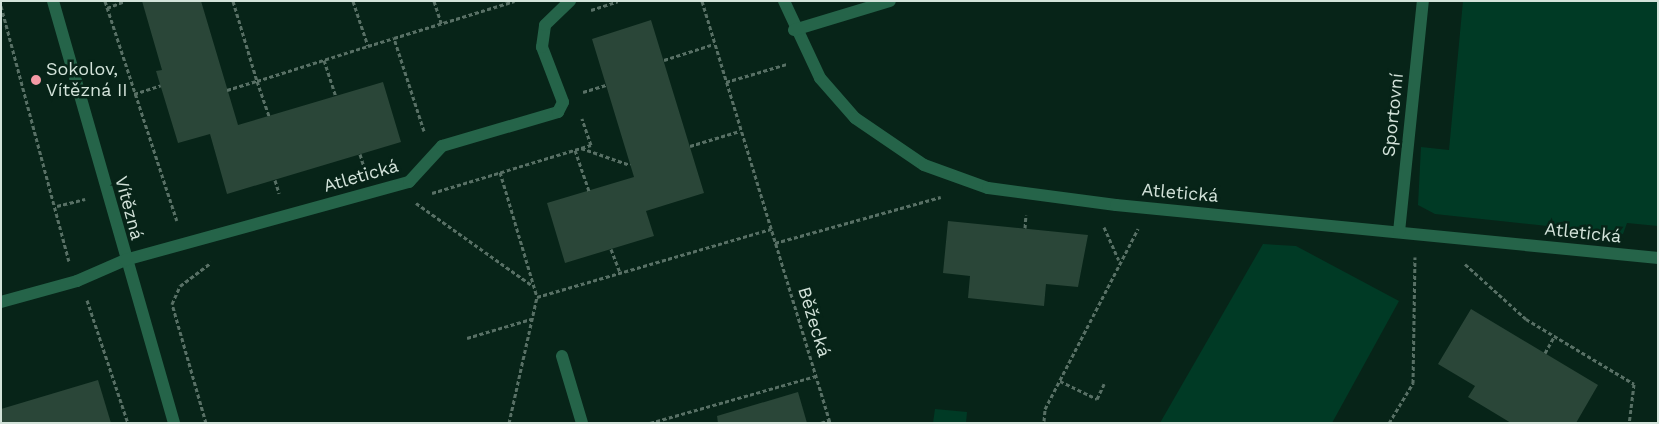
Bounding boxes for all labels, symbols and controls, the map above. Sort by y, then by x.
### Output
place label: Sokolov, Vítězná II [46,59,128,102]
street label: Sportovní [1378,72,1408,158]
marker: Sokolov, Vítězná II [30,74,42,86]
street label: Atletická [321,155,401,197]
street label: Vítězná [110,174,148,242]
street label: Atletická [1141,179,1219,207]
street label: Atletická [1544,218,1622,248]
street label: Běžecká [793,284,835,360]

